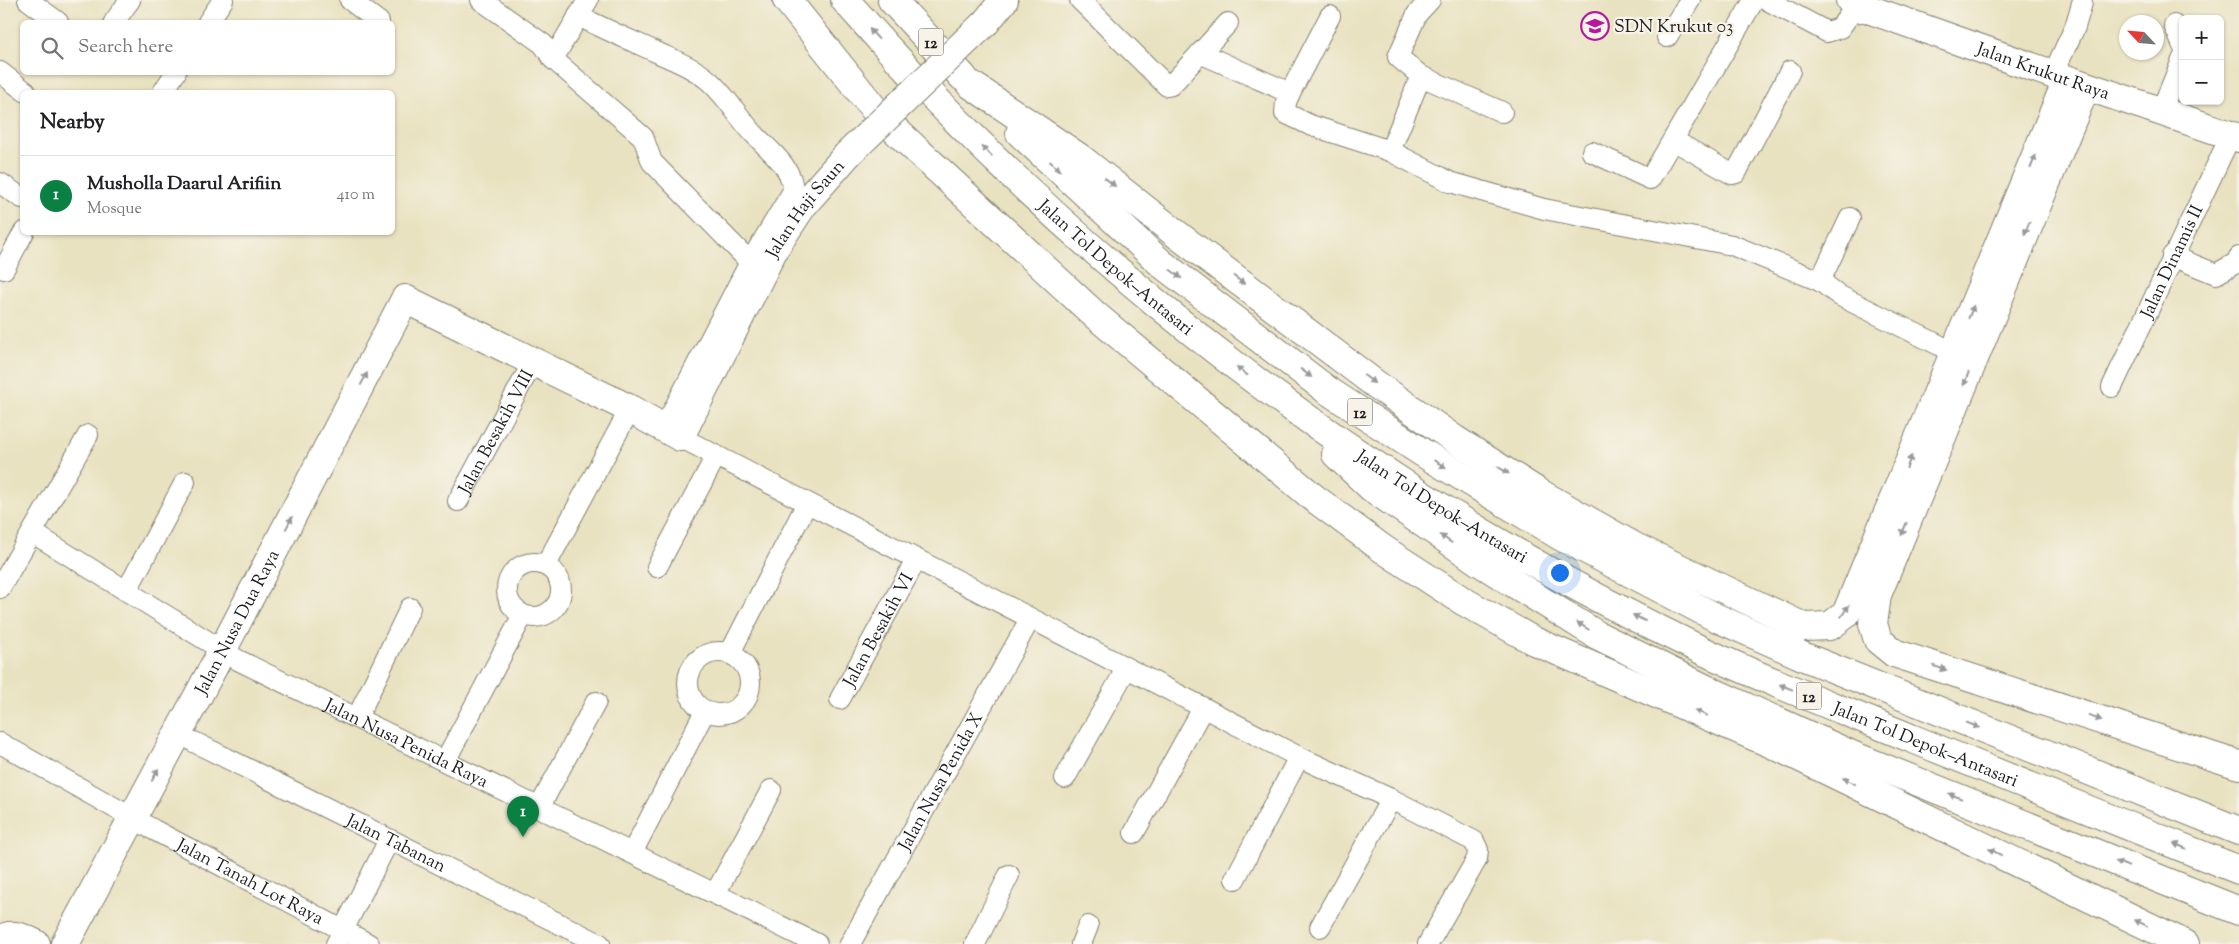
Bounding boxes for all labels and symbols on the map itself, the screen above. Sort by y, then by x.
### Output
school or university icon: SDN Krukut 03 [1580,11,1610,41]
place label: SDN Krukut 03 [1614,15,1733,41]
north arrow [2119,15,2164,60]
one-way arrow [868,28,880,40]
road number: 12 [918,28,944,56]
street label: Jalan Krukut Raya [1972,37,2113,108]
one-way arrow [981,145,993,157]
one-way arrow [2030,154,2038,169]
street label: Jalan Haji Saun [760,155,852,264]
one-way arrow [1049,160,1061,172]
one-way arrow [1103,176,1116,187]
street label: Jalan Tol Depok–Antasari [1030,194,1198,343]
street label: Jalan Dinamis II [2135,201,2211,324]
one-way arrow [2023,221,2031,235]
one-way arrow [1169,269,1182,280]
one-way arrow [1232,275,1245,286]
one-way arrow [1968,305,1976,319]
street label: Jalan Besakih VIII [453,365,542,500]
one-way arrow [1235,366,1249,376]
one-way arrow [1299,368,1312,378]
one-way arrow [360,371,368,386]
one-way arrow [1961,372,1969,386]
one-way arrow [1362,373,1375,384]
road number: 12 [1348,398,1372,426]
street label: Jalan Tol Depok–Antasari [1349,444,1532,571]
one-way arrow [1906,455,1914,469]
one-way arrow [1433,459,1447,469]
one-way arrow [1496,465,1509,475]
one-way arrow [285,515,293,530]
one-way arrow [1900,522,1908,536]
one-way arrow [1439,534,1452,543]
street label: Jalan Nusa Dua Raya [189,546,287,701]
your location [1547,560,1573,586]
street label: Jalan Besakih VI [837,569,921,693]
one-way arrow [1841,604,1850,618]
one-way arrow [1632,614,1646,622]
one-way arrow [1576,621,1589,630]
one-way arrow [1933,665,1948,673]
road number: 12 [1796,682,1822,709]
one-way arrow [1779,683,1793,691]
street label: Jalan Nusa Penida Raya [319,693,492,796]
street label: Jalan Tol Depok–Antasari [1828,696,2022,795]
street label: Jalan Nusa Penida X [893,708,991,857]
one-way arrow [1694,709,1708,717]
one-way arrow [2088,715,2103,723]
one-way arrow [1966,721,1981,729]
one-way arrow [151,768,160,781]
one-way arrow [1842,777,1856,785]
one-way arrow [1948,792,1962,800]
pin: 1 [507,796,539,837]
street label: Jalan Tabanan [340,808,450,880]
street label: Jalan Tanah Lot Raya [170,833,328,933]
one-way arrow [2173,842,2187,850]
one-way arrow [1988,848,2002,856]
one-way arrow [2115,859,2129,867]
one-way arrow [2134,919,2148,927]

